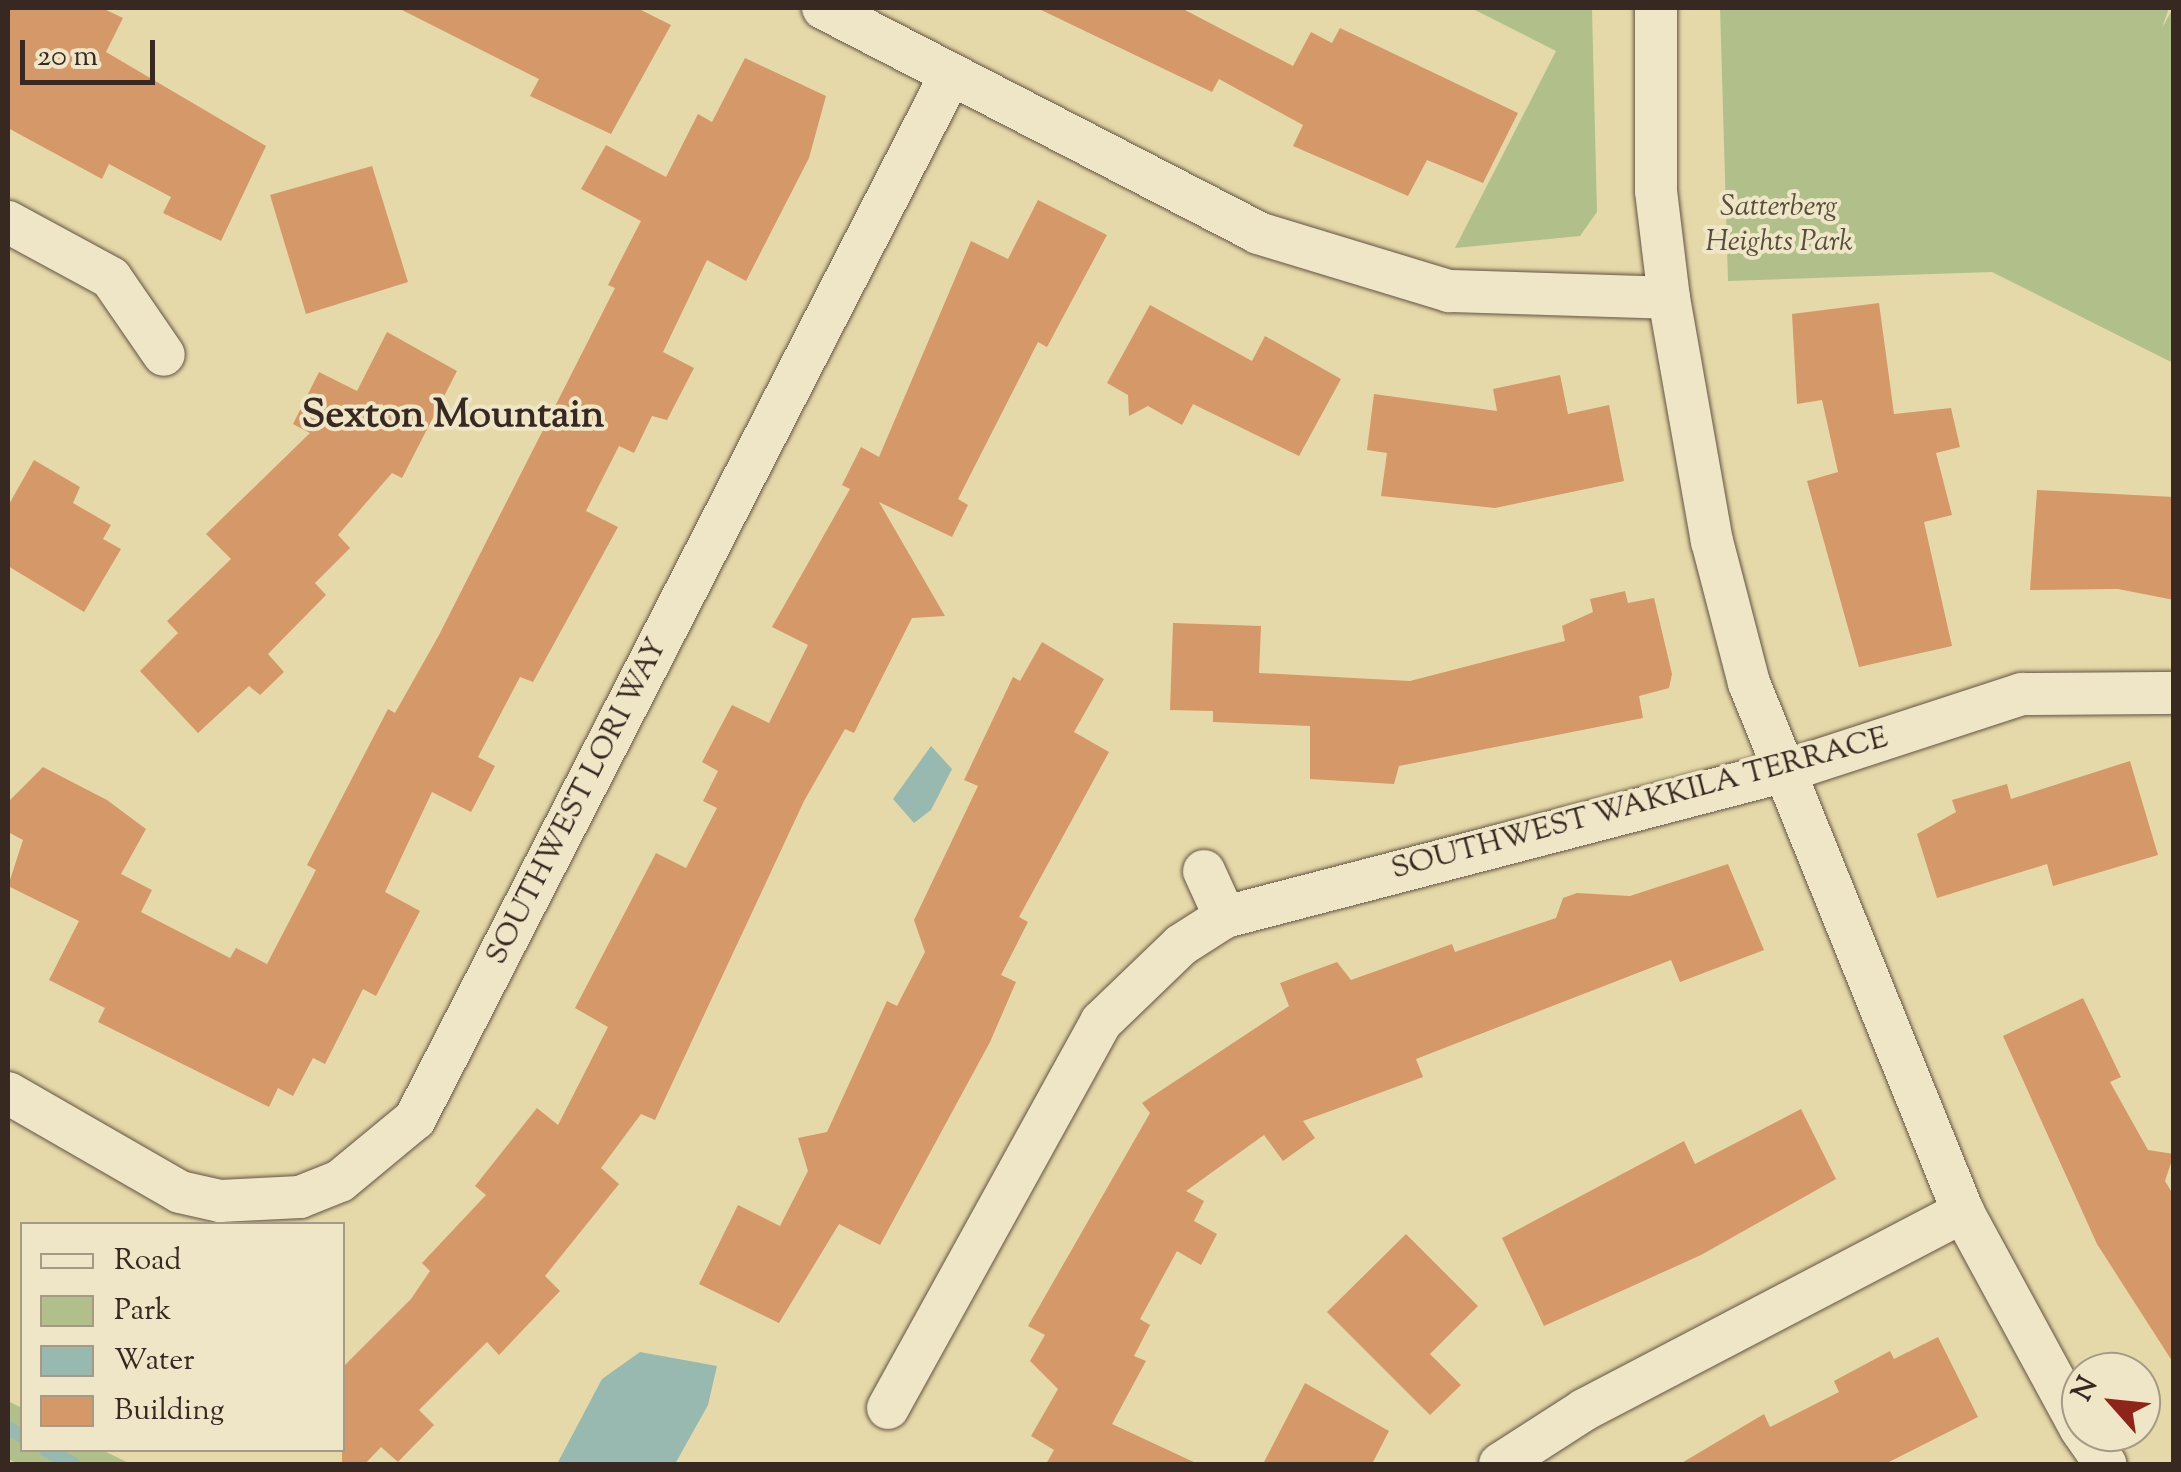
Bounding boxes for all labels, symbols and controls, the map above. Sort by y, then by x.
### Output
scale bar [25,20,160,82]
text: 20 m [37,36,98,79]
park label: Satterberg Heights Park [1705,190,1853,260]
district label: Sexton Mountain [302,393,604,441]
street label: SOUTHWEST LORI WAY [480,633,676,971]
street label: SOUTHWEST WAKKILA TERRACE [1388,721,1892,889]
legend [20,1222,345,1452]
text: Road [114,1240,181,1283]
text: Park [114,1290,171,1333]
text: Water [114,1340,195,1383]
north arrow [2061,1352,2161,1452]
text: N [2063,1370,2109,1408]
text: Building [114,1390,224,1433]

